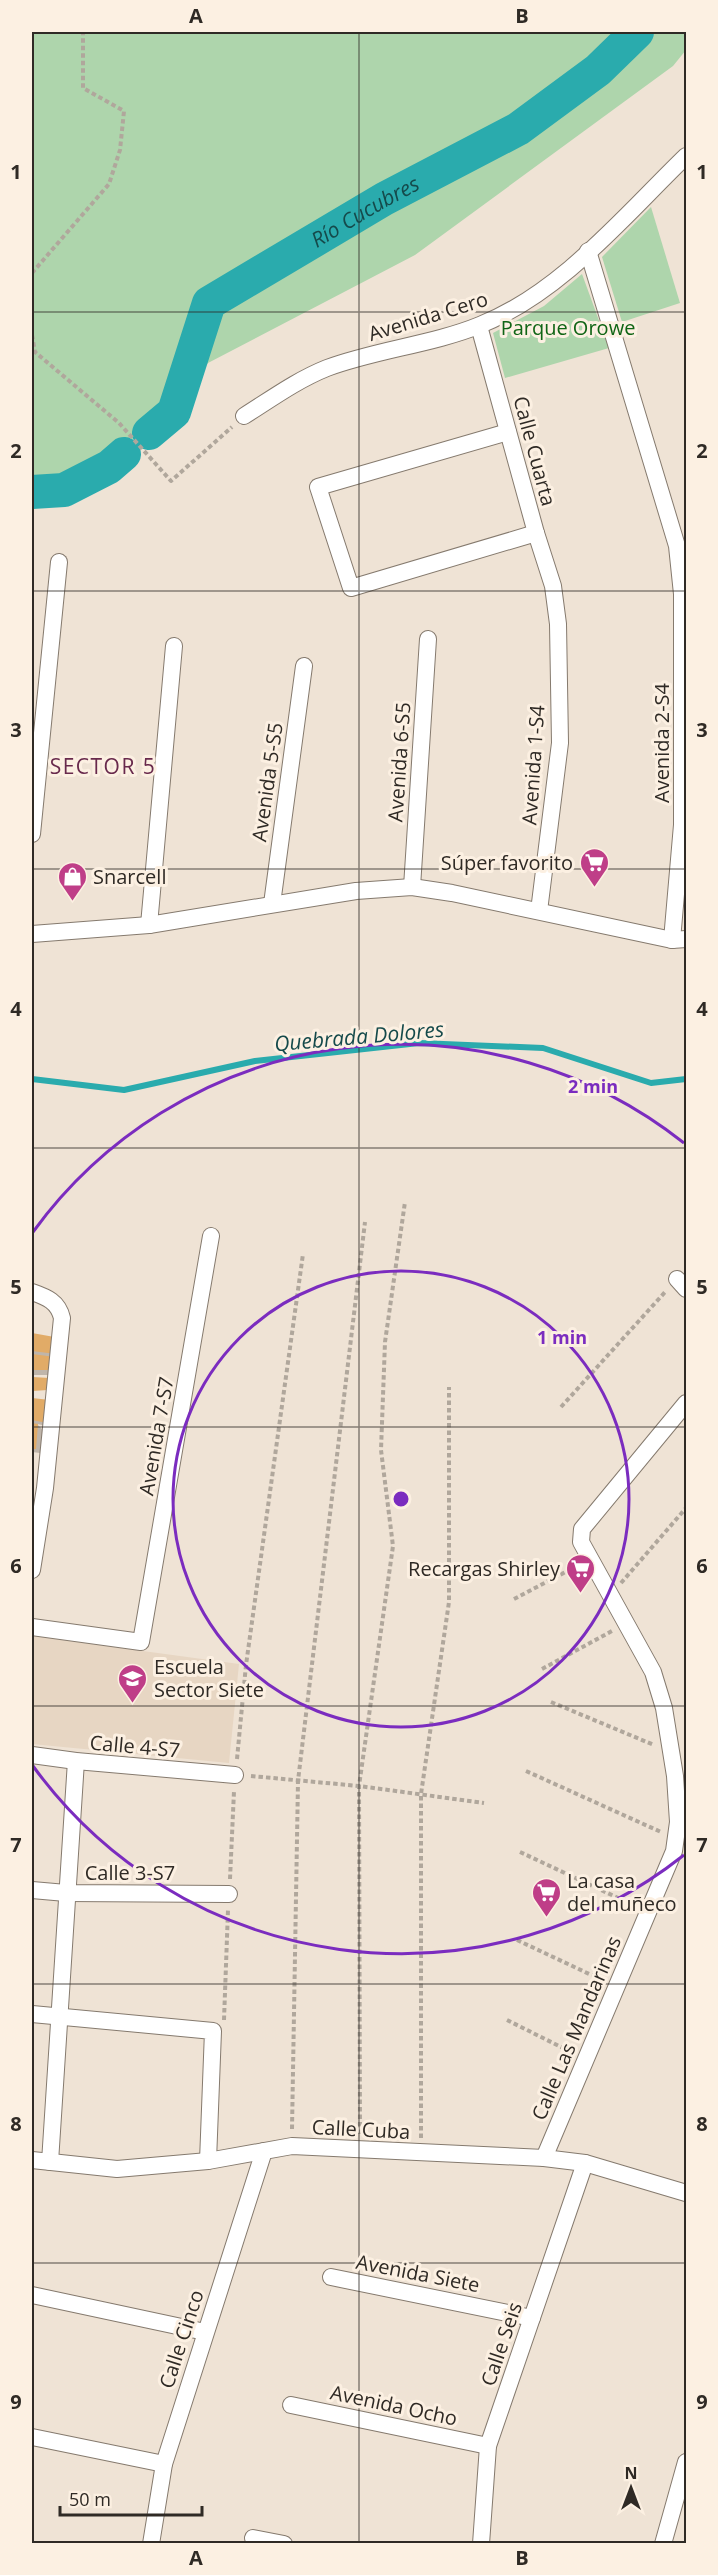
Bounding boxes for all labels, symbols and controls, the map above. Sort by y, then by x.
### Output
text: A [189,2,203,29]
text: B [515,2,529,29]
text: 1 [10,158,22,185]
text: 1 [696,158,708,185]
water label: Río Cucubres [305,169,424,253]
street label: Avenida Cero [365,285,491,347]
park label: Parque Orowe [501,314,635,341]
street label: Calle Cuarta [507,393,563,509]
text: 2 [10,437,22,464]
text: 2 [696,437,708,464]
street label: Avenida 2-S4 [648,682,675,803]
street label: Avenida 6-S5 [381,701,417,823]
street label: Avenida 1-S4 [515,704,551,826]
text: 3 [10,716,22,743]
text: 3 [696,716,708,743]
street label: Avenida 5-S5 [245,721,289,843]
district label: SECTOR 5 [50,752,156,780]
supermarket icon: Súper favorito [578,846,610,888]
place label: Súper favorito [441,849,573,876]
shop icon: Snarcell [56,860,88,902]
place label: Snarcell [93,863,166,890]
text: 4 [10,995,22,1022]
text: 4 [696,995,708,1022]
water label: Quebrada Dolores [273,1015,445,1057]
text: 2 min [568,1074,618,1098]
text: 5 [10,1273,22,1300]
text: 5 [696,1273,708,1300]
text: 1 min [537,1325,587,1349]
street label: Avenida 7-S7 [132,1375,180,1497]
centre of rings [391,1489,411,1509]
text: 6 [10,1552,22,1579]
supermarket icon: Recargas Shirley [565,1552,597,1594]
text: 6 [696,1552,708,1579]
place label: Recargas Shirley [408,1555,561,1582]
place label: Escuela Sector Siete [154,1653,264,1703]
school or university icon: Escuela Sector Siete [117,1662,149,1704]
street label: Calle 4-S7 [89,1729,181,1763]
text: 7 [10,1831,22,1858]
text: 7 [696,1831,708,1858]
street label: Calle 3-S7 [85,1859,175,1886]
place label: La casa del muñeco [567,1867,677,1917]
supermarket icon: La casa del muñeco [530,1876,562,1918]
street label: Calle Las Mandarinas [525,1932,627,2124]
text: 8 [10,2110,22,2137]
text: 8 [696,2110,708,2137]
street label: Calle Cuba [311,2113,411,2145]
street label: Avenida Siete [354,2248,482,2298]
street label: Calle Cinco [152,2286,210,2392]
street label: Calle Seis [474,2298,528,2390]
street label: Avenida Ocho [328,2378,460,2432]
text: 9 [10,2388,22,2415]
text: 9 [696,2388,708,2415]
north arrow [601,2458,661,2518]
text: N [624,2462,638,2484]
scale bar [60,2479,202,2517]
text: 50 m [69,2487,111,2511]
text: A [189,2544,203,2571]
text: B [515,2544,529,2571]

